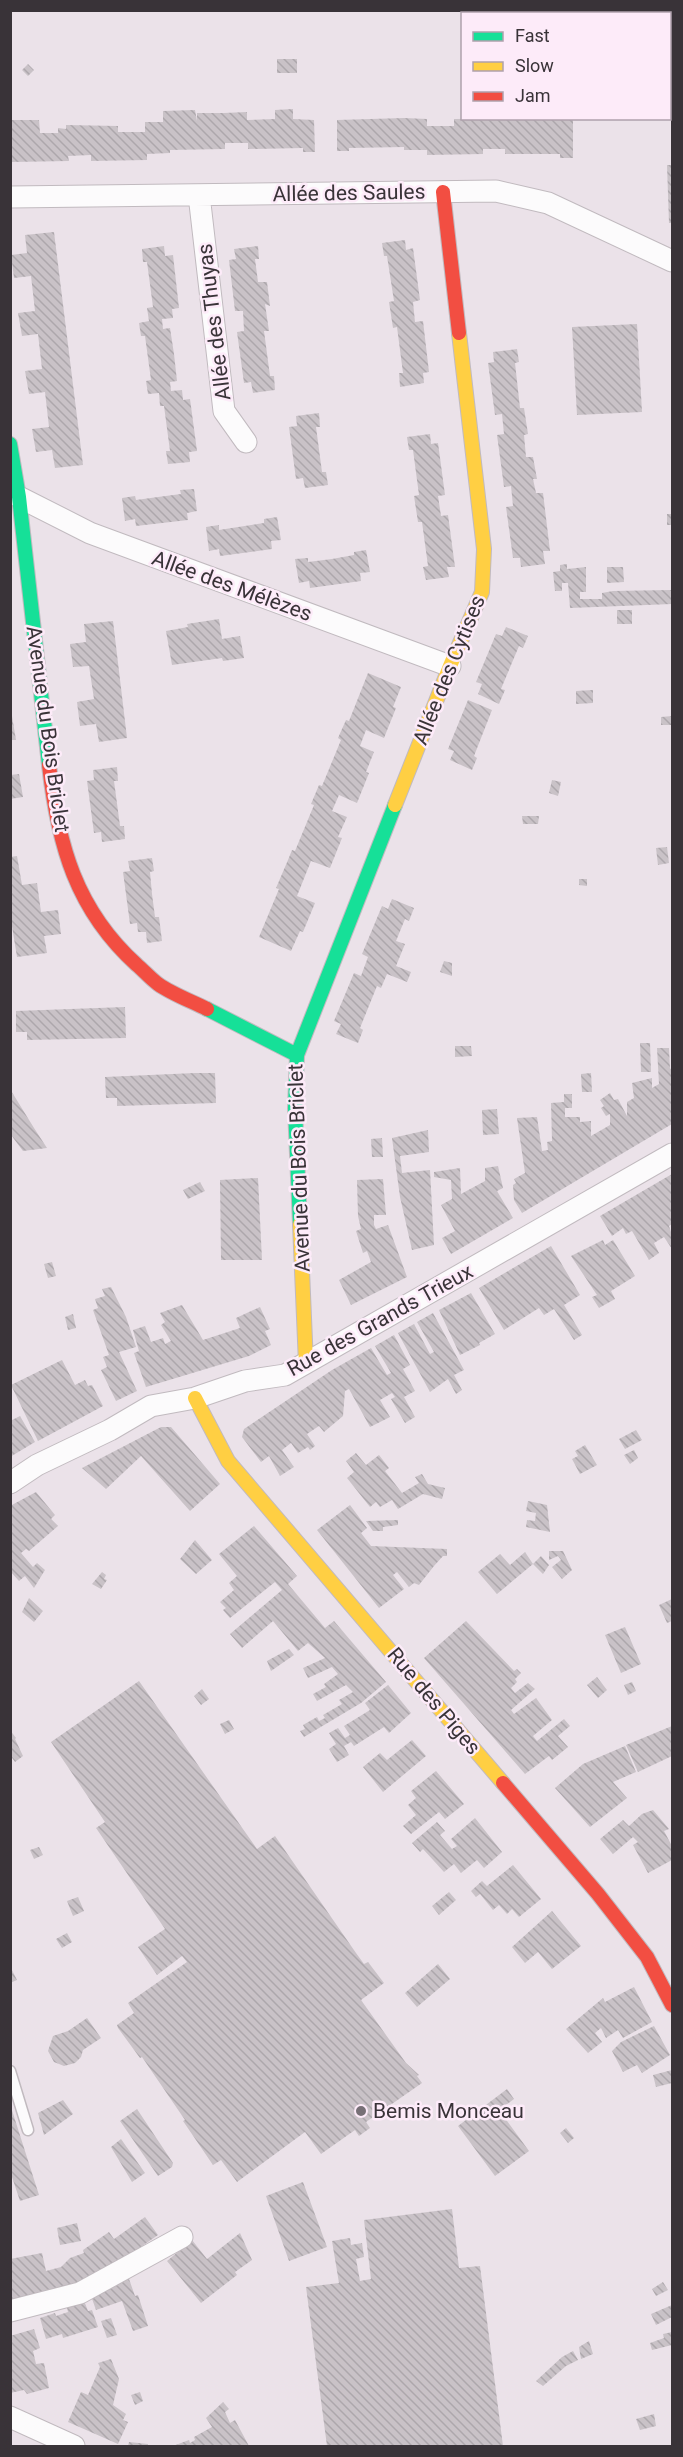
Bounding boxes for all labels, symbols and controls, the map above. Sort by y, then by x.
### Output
legend [461,12,671,120]
text: Fast [515,25,550,46]
text: Slow [515,55,554,76]
text: Jam [515,85,551,106]
street label: Allée des Saules [272,180,426,206]
street label: Allée des Thuyas [192,242,236,402]
street label: Allée des Mélèzes [149,546,315,626]
street label: Allée des Cytises [408,592,490,748]
street label: Avenue du Bois Briclet [22,624,74,834]
street label: Avenue du Bois Briclet [283,1063,315,1272]
street label: Rue des Grands Trieux [283,1259,477,1381]
street label: Rue des Piges [382,1643,486,1759]
place label: Bemis Monceau [373,2099,524,2123]
marker: Bemis Monceau [354,2104,368,2118]

